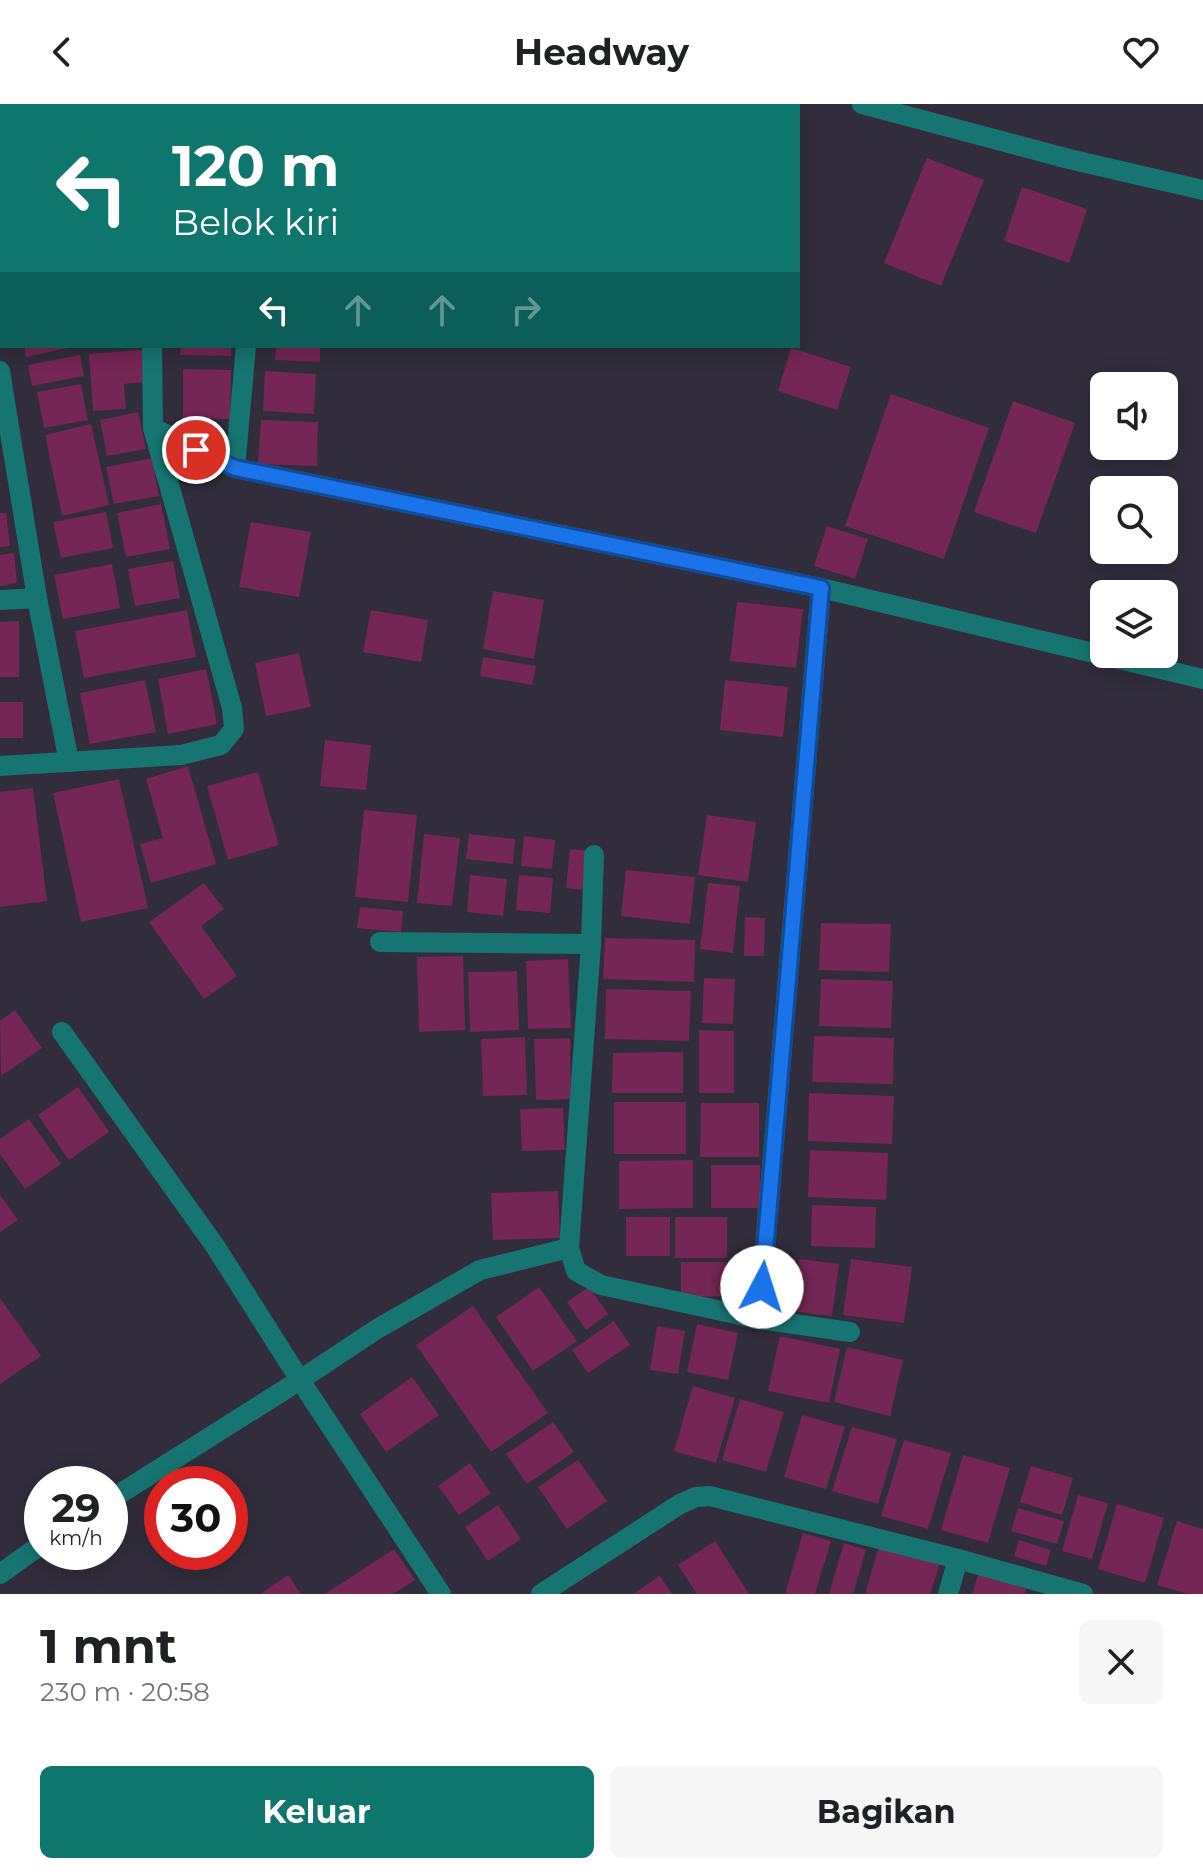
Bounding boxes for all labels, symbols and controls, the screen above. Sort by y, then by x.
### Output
icon: back [40,30,84,74]
text: Headway [514,30,689,74]
icon: heart [1119,30,1163,74]
text: 120 m [172,132,340,200]
icon: left [40,136,144,240]
text: Belok kiri [172,200,339,244]
icon: left [252,288,296,332]
icon: ahead [336,288,380,332]
icon: ahead [420,288,464,332]
icon: right [504,288,548,332]
map controls [1090,372,1178,668]
button: sound [1090,372,1178,460]
pin [162,416,230,484]
icon: arrive [174,428,218,472]
button: search [1090,476,1178,564]
button: layers [1090,580,1178,668]
position arrow [720,1245,804,1329]
speed limit sign: 30 [144,1466,248,1570]
text: 29 [51,1483,101,1532]
text: km/h [49,1526,103,1550]
text: 1 mnt [40,1617,177,1675]
button: close [1079,1620,1163,1704]
text: 230 m · 20:58 [40,1676,210,1708]
button: Keluar [40,1766,594,1858]
button: Bagikan [610,1766,1163,1858]

